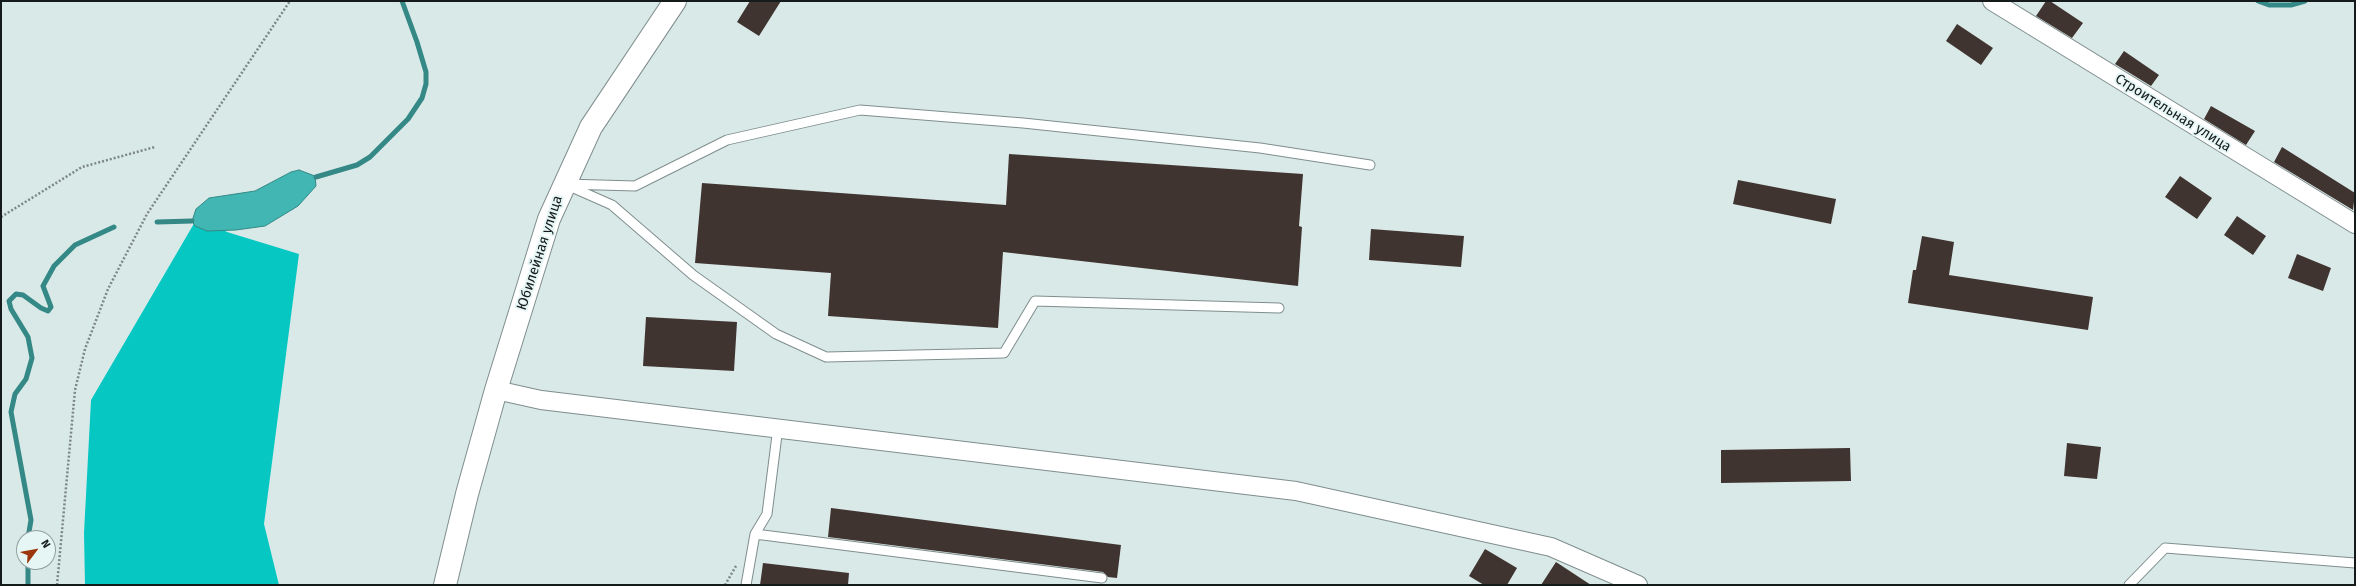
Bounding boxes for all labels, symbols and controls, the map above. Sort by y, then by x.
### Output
street label: Строительная улица [2112,71,2234,155]
street label: Юбилейная улица [514,194,566,312]
north arrow [16,530,56,570]
text: N [38,537,53,550]

